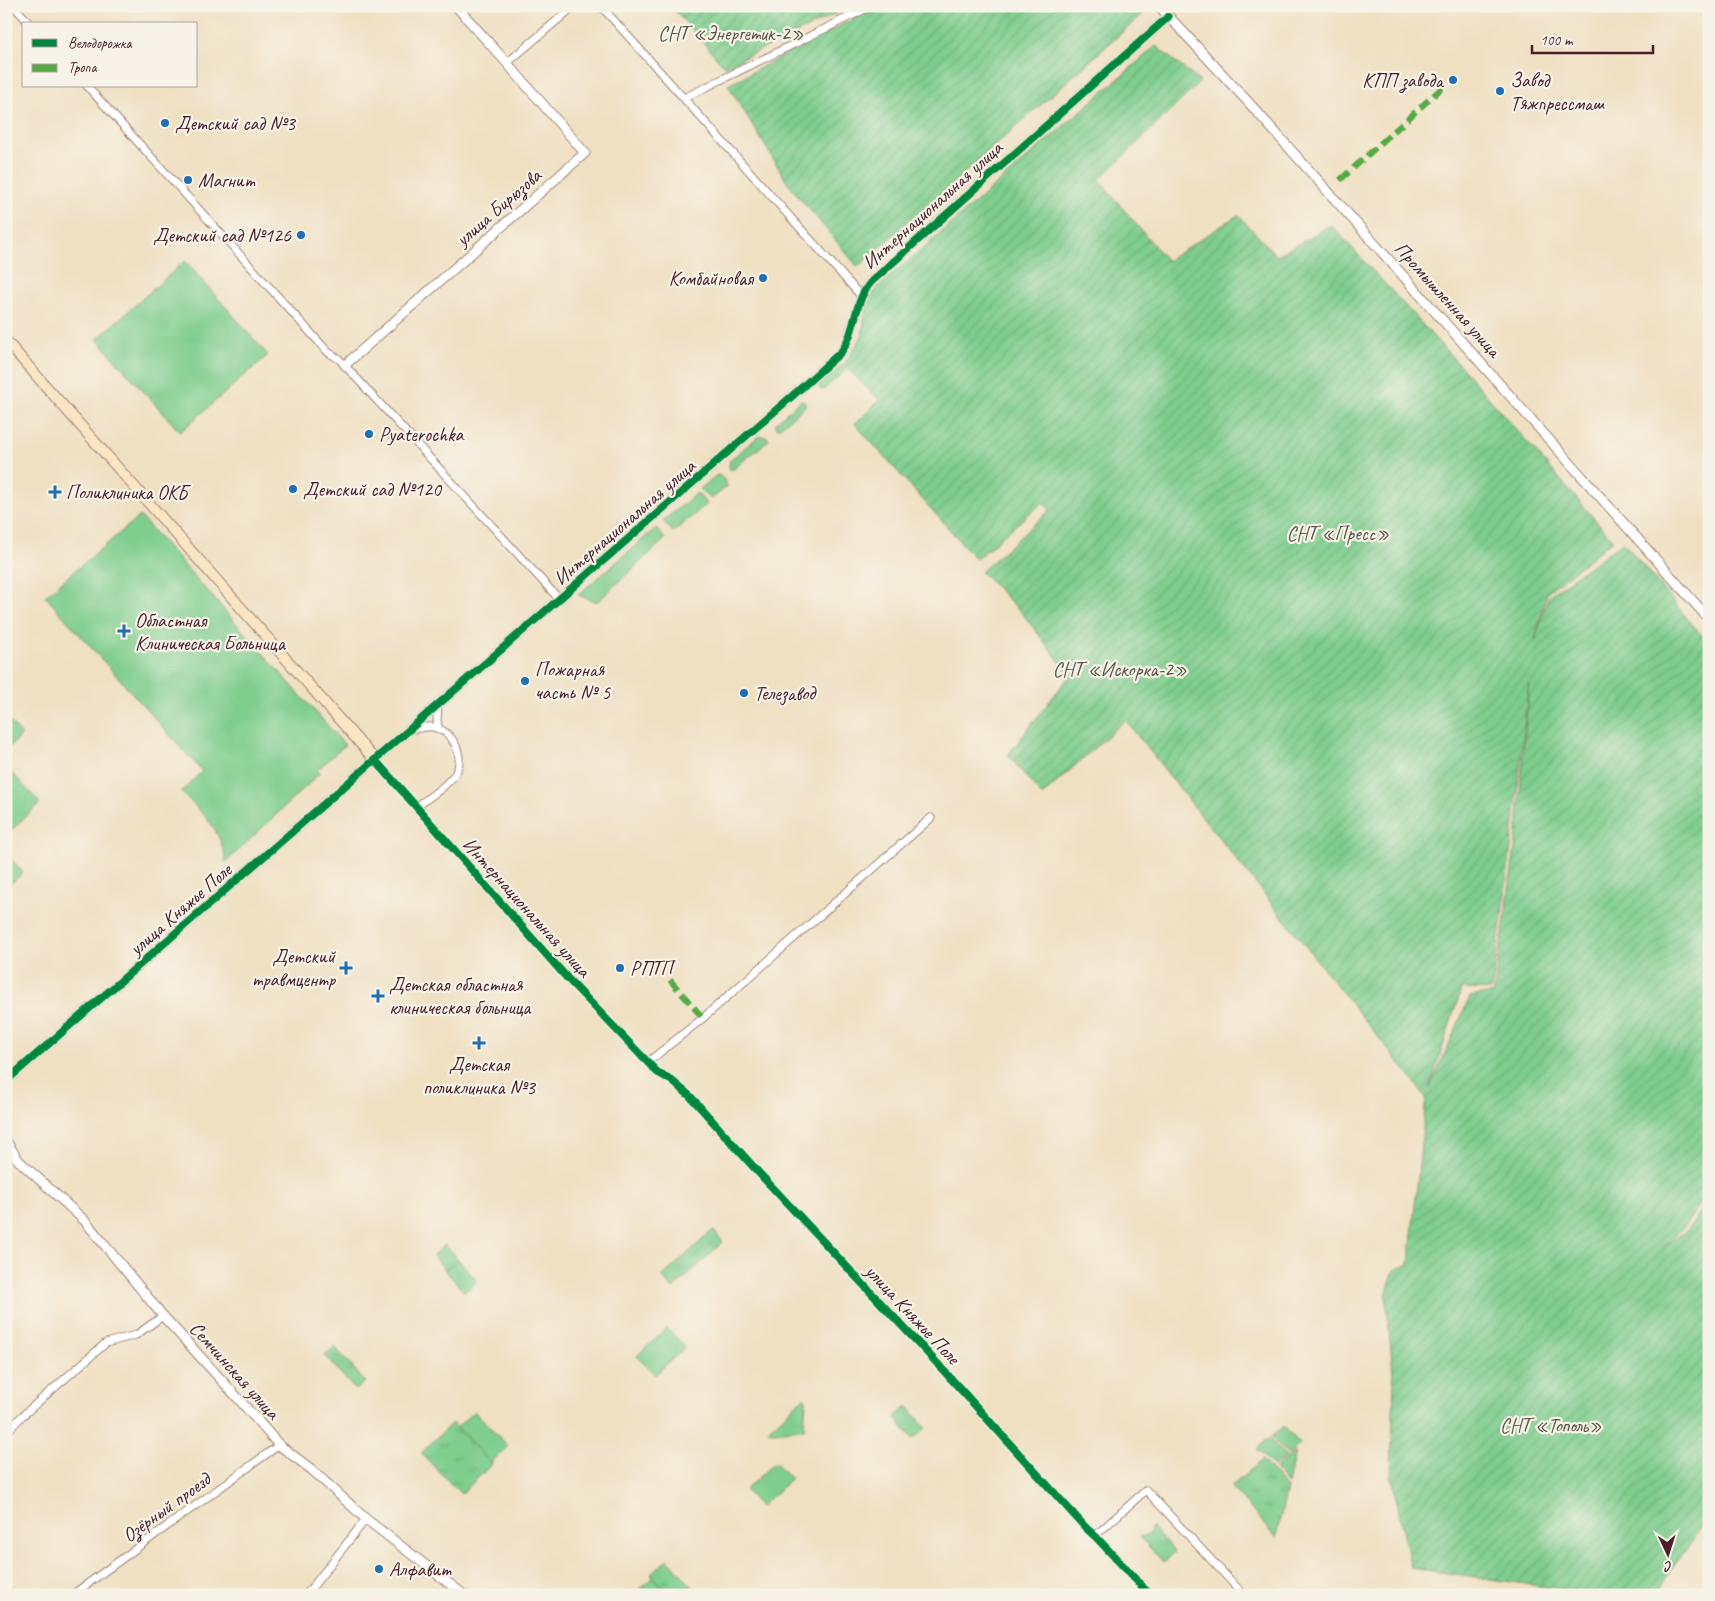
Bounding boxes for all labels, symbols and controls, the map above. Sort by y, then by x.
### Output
park label: СНТ «Энергетик-2» [658,21,804,46]
legend [22,22,198,88]
scale bar [1532,22,1654,54]
text: 100 m [1540,31,1574,50]
text: Велодорожка [68,34,132,53]
text: Тропа [68,58,97,77]
place label: КПП завода [1362,68,1445,94]
place label: Завод Тяжпрессмаш [1510,68,1605,116]
marker: КПП завода [1447,74,1459,86]
marker: Завод Тяжпрессмаш [1494,85,1506,97]
place label: Детский сад №3 [175,111,297,136]
marker: Детский сад №3 [159,117,171,129]
street label: Интернациональная улица [857,135,1008,275]
street label: улица Бирюзова [450,163,548,253]
place label: Магнит [198,168,256,193]
marker: Магнит [182,174,194,186]
place label: Детский сад №126 [153,223,292,248]
marker: Детский сад №126 [295,229,307,241]
street label: Промышленная улица [1389,236,1507,364]
place label: Комбайновая [669,266,755,291]
marker: Комбайновая [757,272,769,284]
place label: Pyaterochka [379,422,464,447]
marker: Pyaterochka [363,428,375,440]
street label: Интернациональная улица [548,453,701,591]
place label: Детский сад №120 [303,477,443,502]
place label: Поликлиника ОКБ [66,480,191,505]
marker: Детский сад №120 [287,483,299,495]
marker: Поликлиника ОКБ [48,485,62,499]
park label: СНТ «Пресс» [1287,521,1389,546]
place label: Областная Клиническая Больница [135,608,287,656]
marker: Областная Клиническая Больница [117,624,131,638]
place label: Пожарная часть № 5 [535,657,611,705]
park label: СНТ «Искорка-2» [1053,657,1187,682]
marker: Пожарная часть № 5 [519,675,531,687]
place label: Телезавод [754,681,817,706]
marker: Телезавод [738,687,750,699]
street label: Интернациональная улица [457,832,597,983]
street label: улица Княжье Поле [123,857,238,961]
place label: Детский травмцентр [252,944,337,992]
place label: РПТП [630,956,677,981]
marker: Детский травмцентр [339,961,353,975]
marker: РПТП [614,962,626,974]
place label: Детская областная клиническая больница [389,972,532,1020]
marker: Детская областная клиническая больница [371,989,385,1003]
marker: Детская поликлиника №3 [472,1036,486,1050]
place label: Детская поликлиника №3 [423,1052,537,1100]
street label: улица Княжье Поле [859,1258,966,1371]
street label: Семчинская улица [184,1316,286,1425]
park label: СНТ «Тополь» [1500,1413,1602,1438]
street label: Озёрный проезд [117,1466,217,1549]
north arrow [1642,1528,1692,1578]
place label: Алфавит [389,1557,452,1582]
text: С [1663,1558,1673,1575]
marker: Алфавит [373,1563,385,1575]

